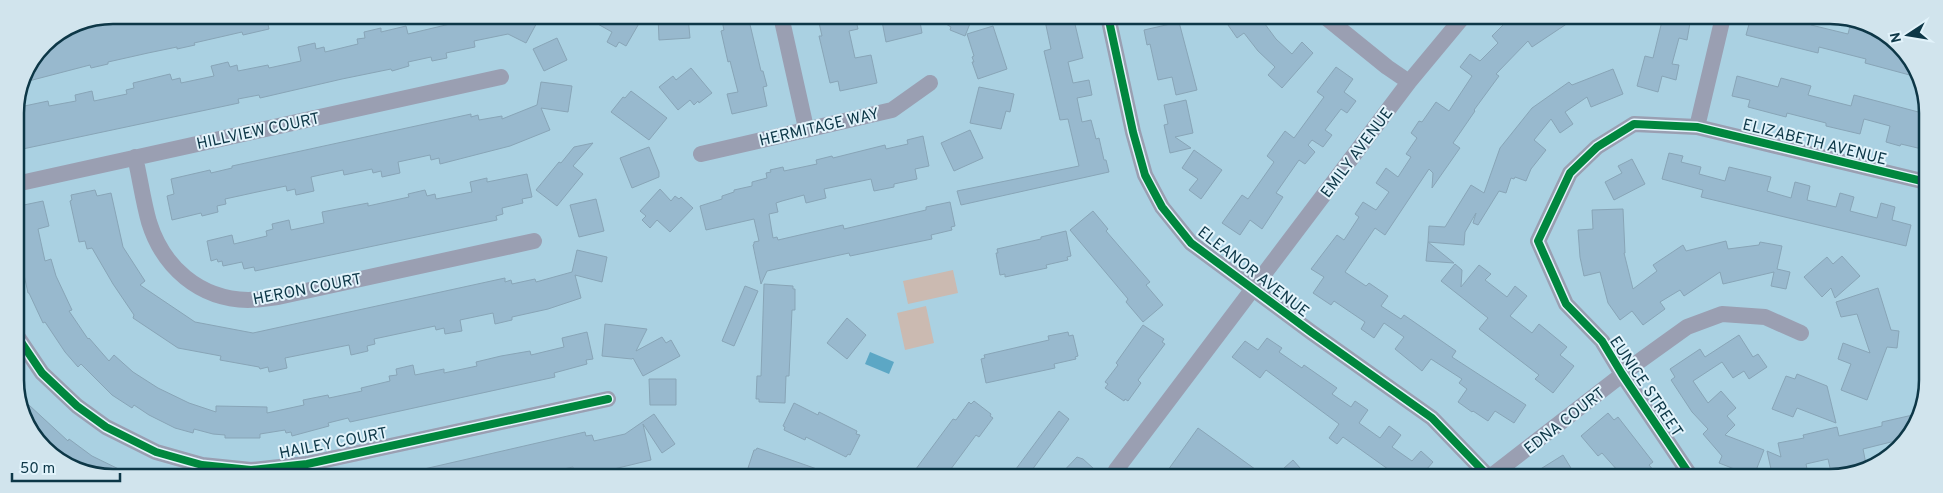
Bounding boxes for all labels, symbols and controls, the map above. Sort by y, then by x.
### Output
north arrow [1883,10,1933,60]
text: N [1887,31,1906,44]
street label: HERMITAGE WAY [757,104,881,151]
street label: EMILY AVENUE [1317,104,1398,202]
street label: HILLVIEW COURT [195,109,322,155]
street label: ELIZABETH AVENUE [1740,115,1889,171]
street label: ELEANOR AVENUE [1193,223,1313,322]
street label: HERON COURT [251,270,363,310]
street label: EUNICE STREET [1604,333,1686,441]
street label: EDNA COURT [1521,384,1610,460]
street label: HAILEY COURT [277,424,389,464]
scale bar [12,450,120,482]
text: 50 m [20,460,55,479]

